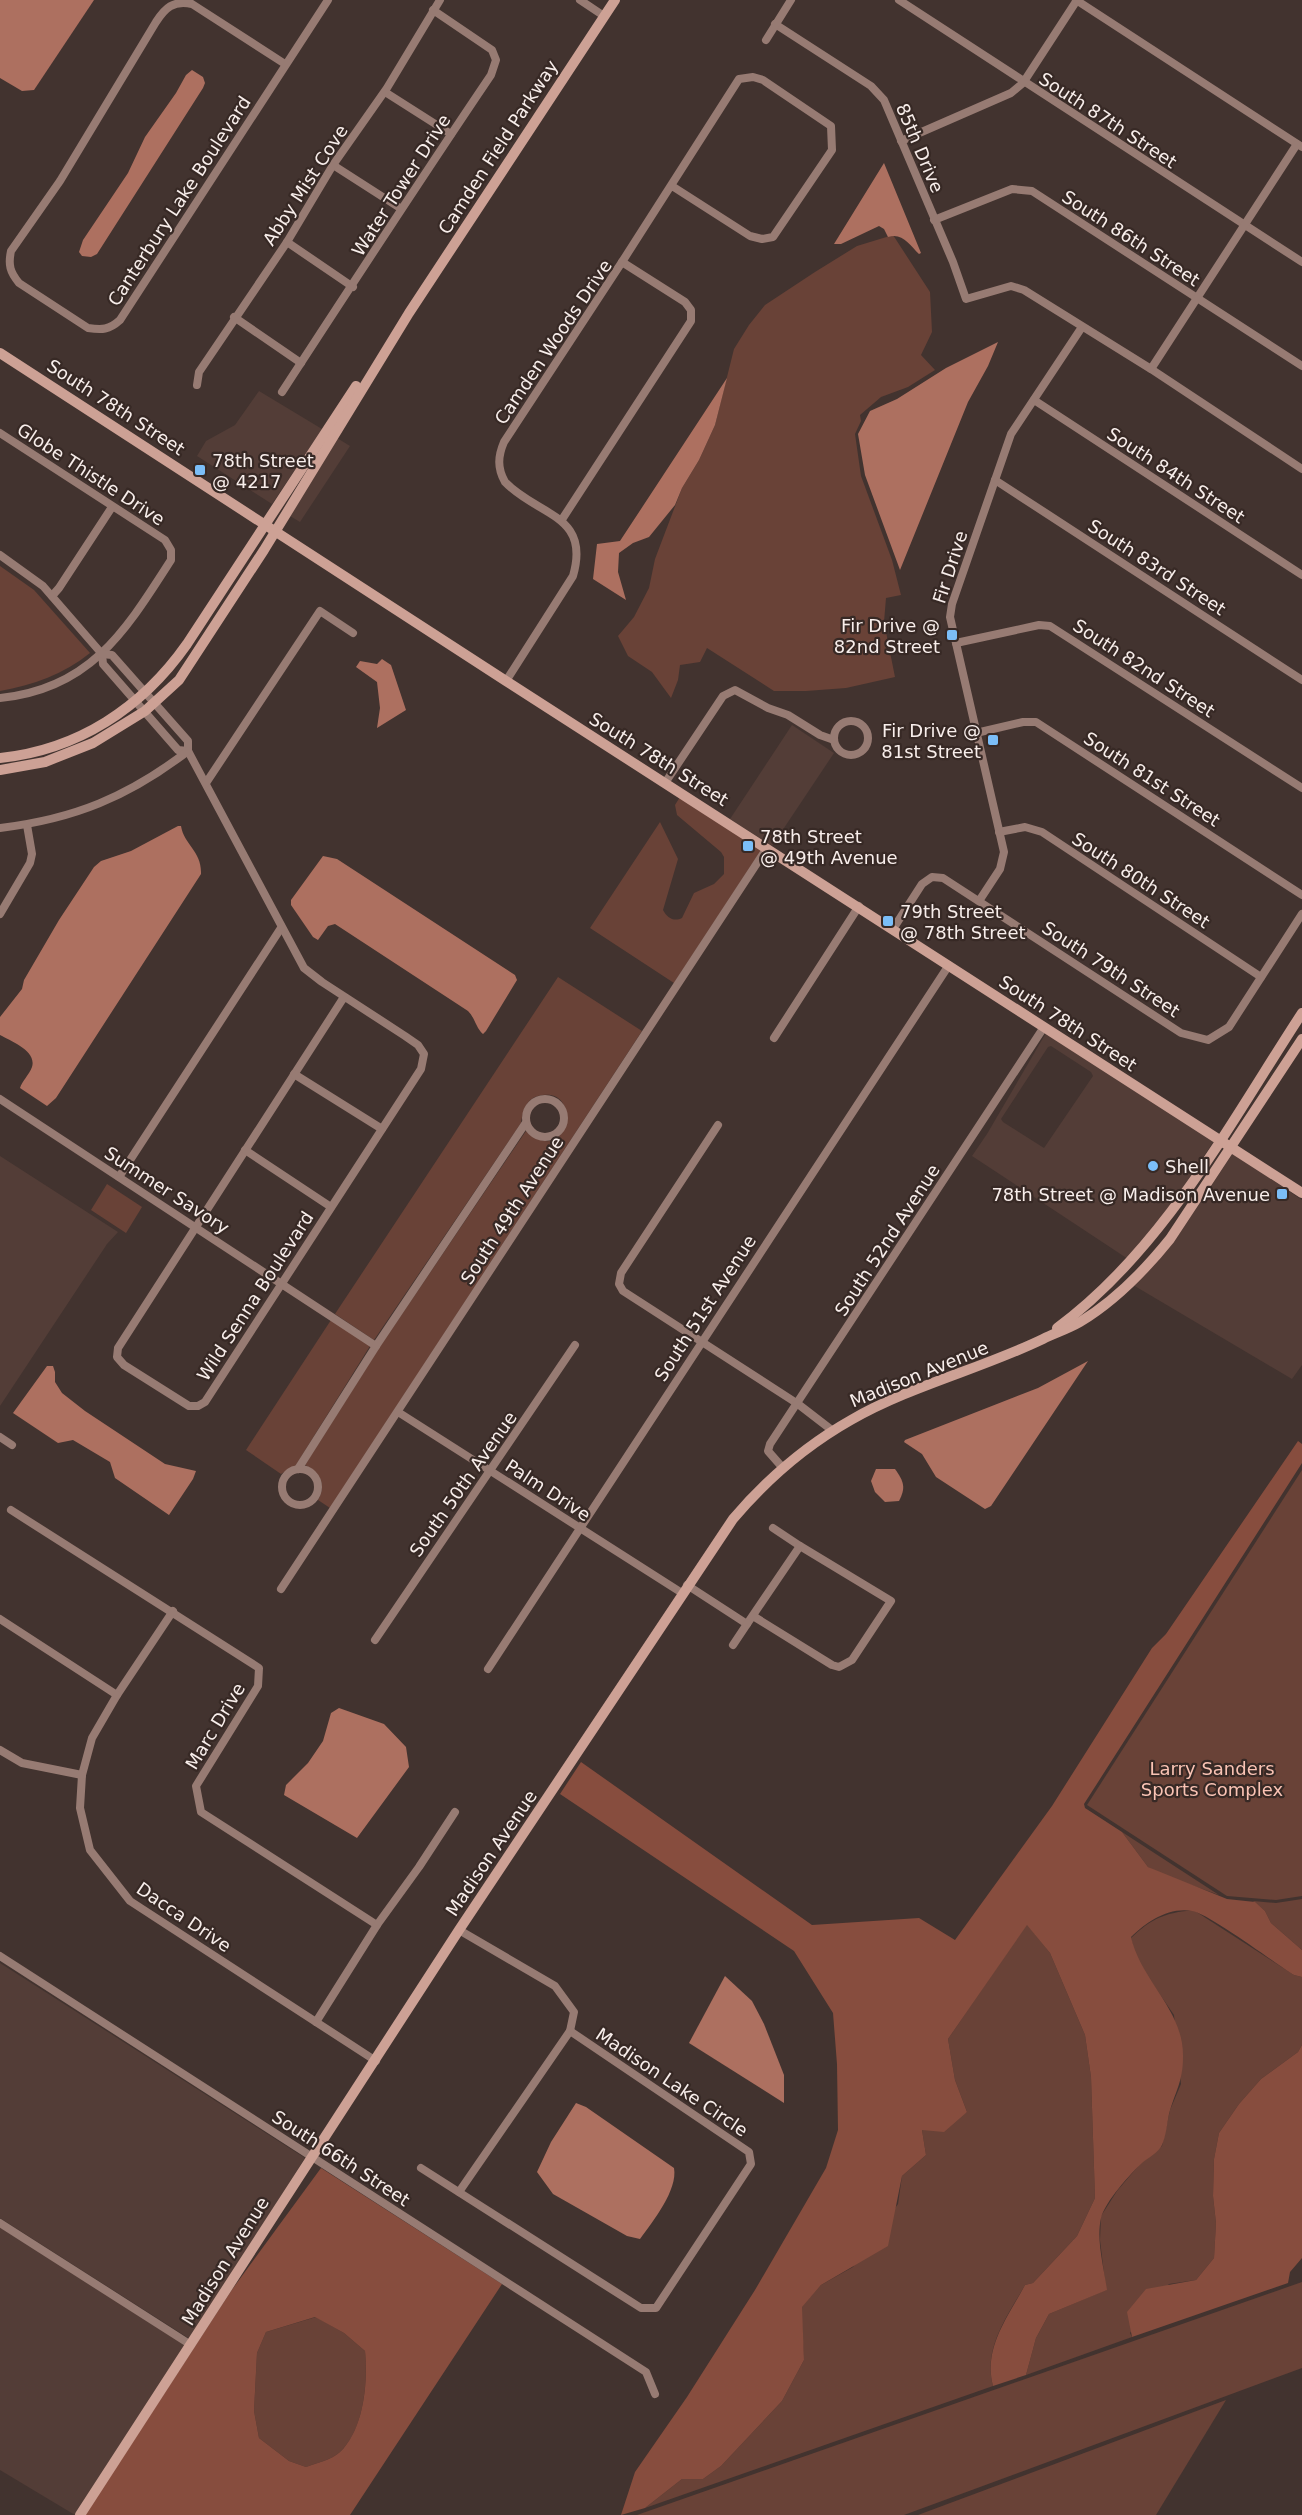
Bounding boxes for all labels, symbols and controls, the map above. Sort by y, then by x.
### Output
street label: Camden Field Parkway [434,56,562,238]
street label: South 87th Street [1035,68,1181,172]
street label: Canterbury Lake Boulevard [103,92,255,310]
street label: 85th Drive [892,100,948,196]
street label: Water Tower Drive [347,110,455,260]
street label: Abby Mist Cove [258,121,352,249]
street label: South 86th Street [1058,186,1204,290]
street label: Camden Woods Drive [490,256,616,428]
street label: South 78th Street [43,355,189,459]
street label: Globe Thistle Drive [13,418,169,530]
street label: South 84th Street [1103,423,1249,527]
place label: 78th Street @ 4217 [212,450,314,492]
marker: 78th Street @ 4217 [193,463,207,477]
street label: South 83rd Street [1084,515,1230,619]
street label: Fir Drive [928,528,972,606]
street label: South 82nd Street [1069,614,1219,722]
place label: Fir Drive @ 82nd Street [834,615,940,657]
marker: Fir Drive @ 82nd Street [945,628,959,642]
street label: South 78th Street [586,708,732,810]
place label: Fir Drive @ 81st Street [881,720,981,762]
street label: South 81st Street [1080,727,1224,831]
marker: Fir Drive @ 81st Street [986,733,1000,747]
place label: 78th Street @ 49th Avenue [760,826,898,868]
street label: South 80th Street [1068,828,1214,932]
marker: 78th Street @ 49th Avenue [741,839,755,853]
place label: 79th Street @ 78th Street [900,901,1026,943]
marker: 79th Street @ 78th Street [881,914,895,928]
street label: South 79th Street [1038,917,1184,1021]
street label: South 78th Street [995,971,1141,1075]
street label: South 49th Avenue [456,1132,568,1288]
street label: Summer Savory [101,1142,234,1238]
place label: Shell [1165,1156,1209,1177]
marker: Shell [1146,1159,1160,1173]
street label: South 52nd Avenue [830,1160,944,1320]
place label: 78th Street @ Madison Avenue [991,1184,1270,1205]
marker: 78th Street @ Madison Avenue [1275,1187,1289,1201]
street label: Wild Senna Boulevard [192,1207,318,1385]
street label: South 51st Avenue [650,1231,760,1385]
street label: Madison Avenue [847,1337,991,1411]
street label: South 50th Avenue [405,1408,521,1560]
street label: Palm Drive [501,1455,595,1525]
street label: Marc Drive [181,1679,249,1773]
park label: Larry Sanders Sports Complex [1141,1758,1284,1800]
street label: Madison Avenue [441,1786,541,1920]
street label: Dacca Drive [133,1878,235,1956]
street label: Madison Lake Circle [592,2023,752,2141]
street label: South 66th Street [268,2106,414,2210]
street label: Madison Avenue [177,2193,273,2329]

